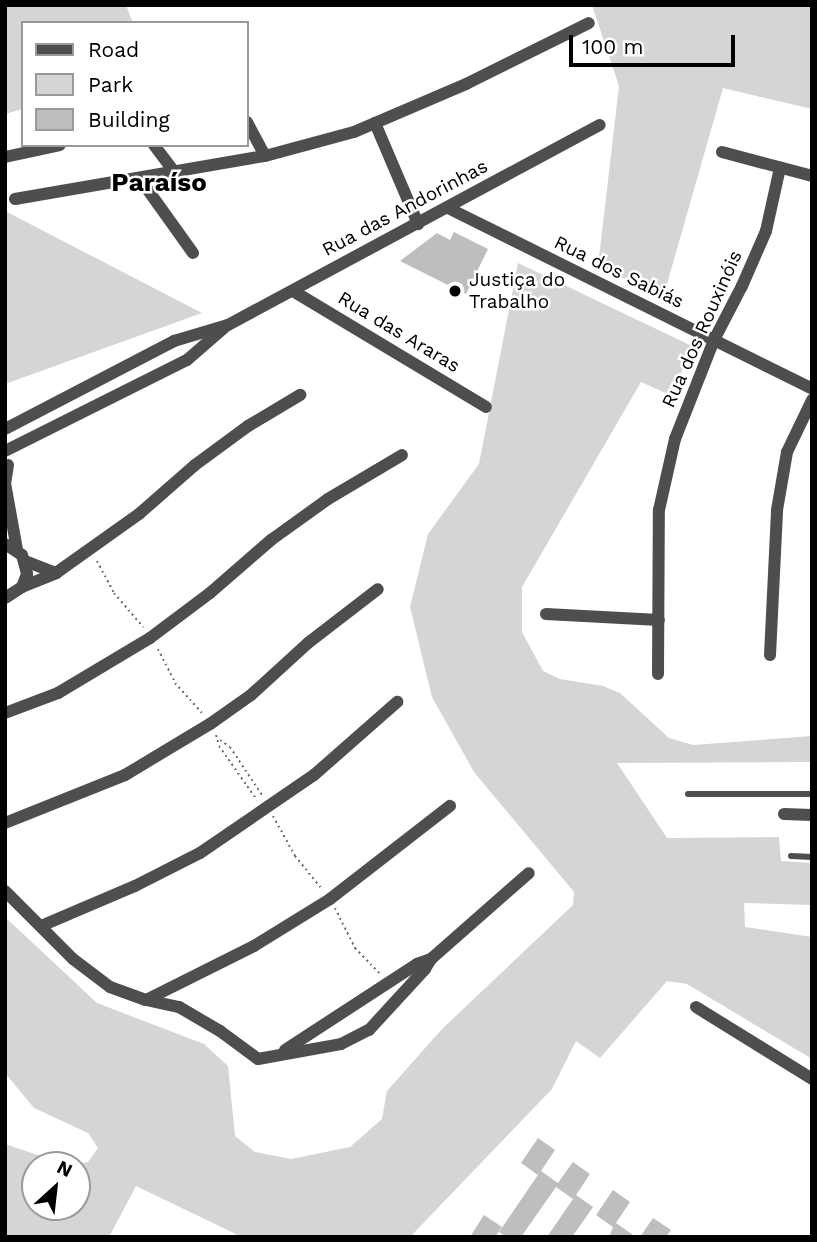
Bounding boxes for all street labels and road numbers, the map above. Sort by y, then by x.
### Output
street label: Rua das Andorinhas [318,154,492,262]
street label: Rua dos Sabiás [550,231,688,313]
street label: Rua dos Rouxinóis [657,247,747,411]
street label: Rua das Araras [333,286,465,378]

